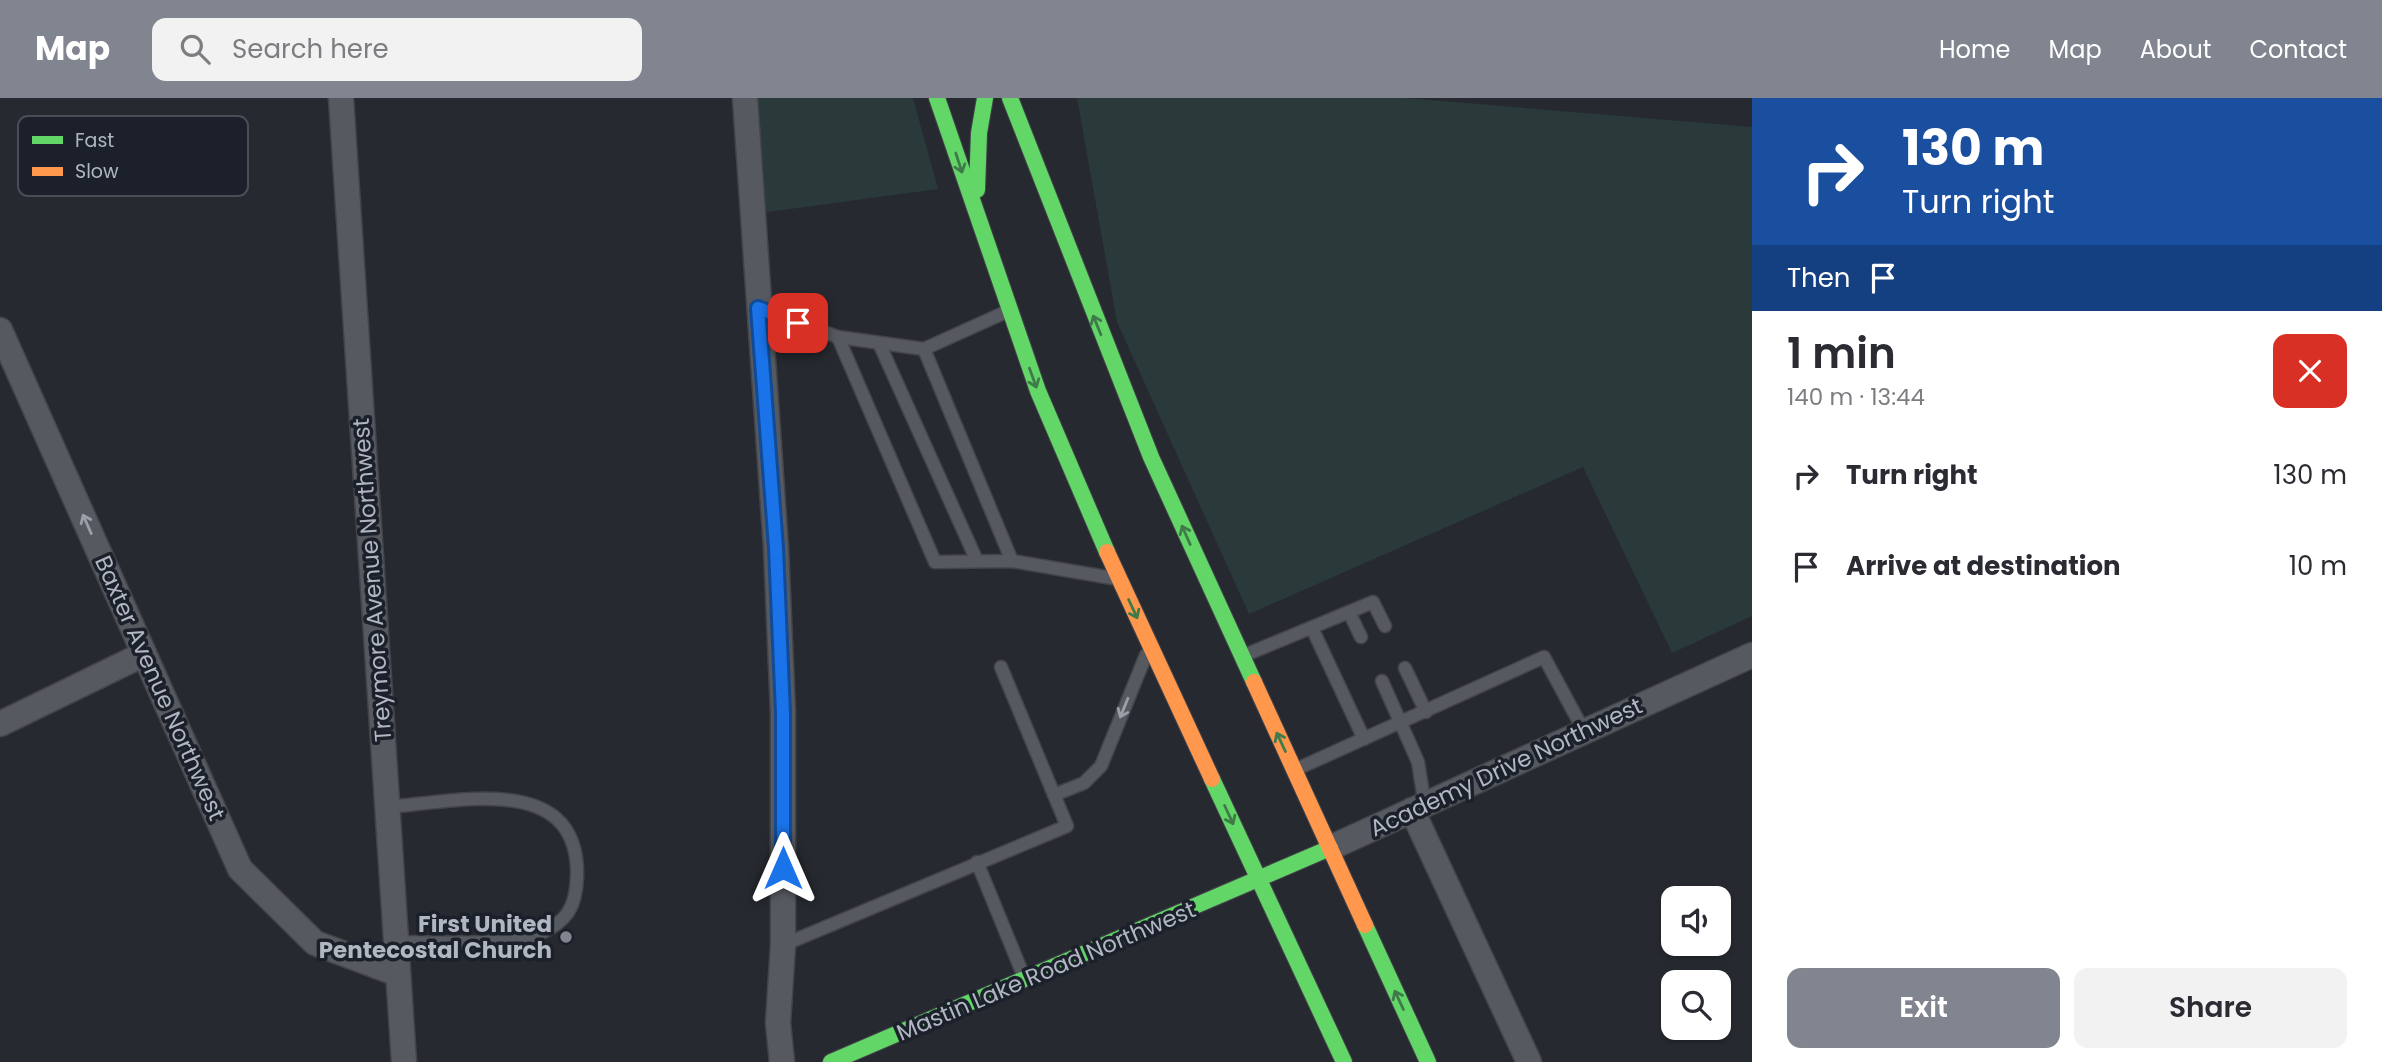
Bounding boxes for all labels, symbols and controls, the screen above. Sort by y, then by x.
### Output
search box [152,18,642,81]
text: Map [35,25,110,72]
icon: search [176,30,214,68]
text: Search here [232,31,389,67]
text: Home [1939,33,2011,66]
text: Map [2049,33,2102,66]
text: About [2140,33,2211,66]
text: Contact [2249,33,2347,66]
text: 130 m [1902,114,2044,182]
legend [18,116,248,196]
icon: right [1787,126,1878,217]
text: Fast [75,127,114,154]
one-way arrow [953,151,966,173]
text: Slow [75,158,119,185]
text: Turn right [1902,179,2054,224]
icon: arrive [1864,259,1902,297]
text: Then [1787,260,1850,296]
pin [768,293,828,353]
icon: arrive [779,304,817,342]
one-way arrow [1090,315,1103,337]
text: 1 min [1787,324,1896,383]
button: close [2273,334,2347,408]
one-way arrow [1027,366,1040,388]
text: 140 m · 13:44 [1787,381,1925,413]
street label: Treymore Avenue Northwest [345,417,399,743]
icon: right [1787,457,1825,495]
text: Turn right [1846,457,1978,493]
text: 130 m [2273,457,2347,493]
one-way arrow [80,514,93,535]
one-way arrow [1179,525,1192,546]
icon: arrive [1787,548,1825,586]
text: Arrive at destination [1846,548,2121,584]
text: 10 m [2289,548,2347,584]
street label: Baxter Avenue Northwest [87,551,233,825]
one-way arrow [1127,598,1140,619]
street label: Academy Drive Northwest [1364,690,1648,844]
one-way arrow [1117,697,1130,718]
one-way arrow [1274,731,1287,753]
one-way arrow [1223,804,1236,825]
position arrow [746,831,820,905]
map controls [1661,886,1731,1040]
button: sound [1661,886,1731,956]
street label: Mastin Lake Road Northwest [892,893,1200,1049]
place label: First United Pentecostal Church [319,908,552,966]
marker: First United Pentecostal Church [558,929,574,945]
button: Exit [1787,968,2060,1048]
button: Share [2074,968,2347,1048]
button: search [1661,970,1731,1040]
one-way arrow [1392,990,1405,1011]

